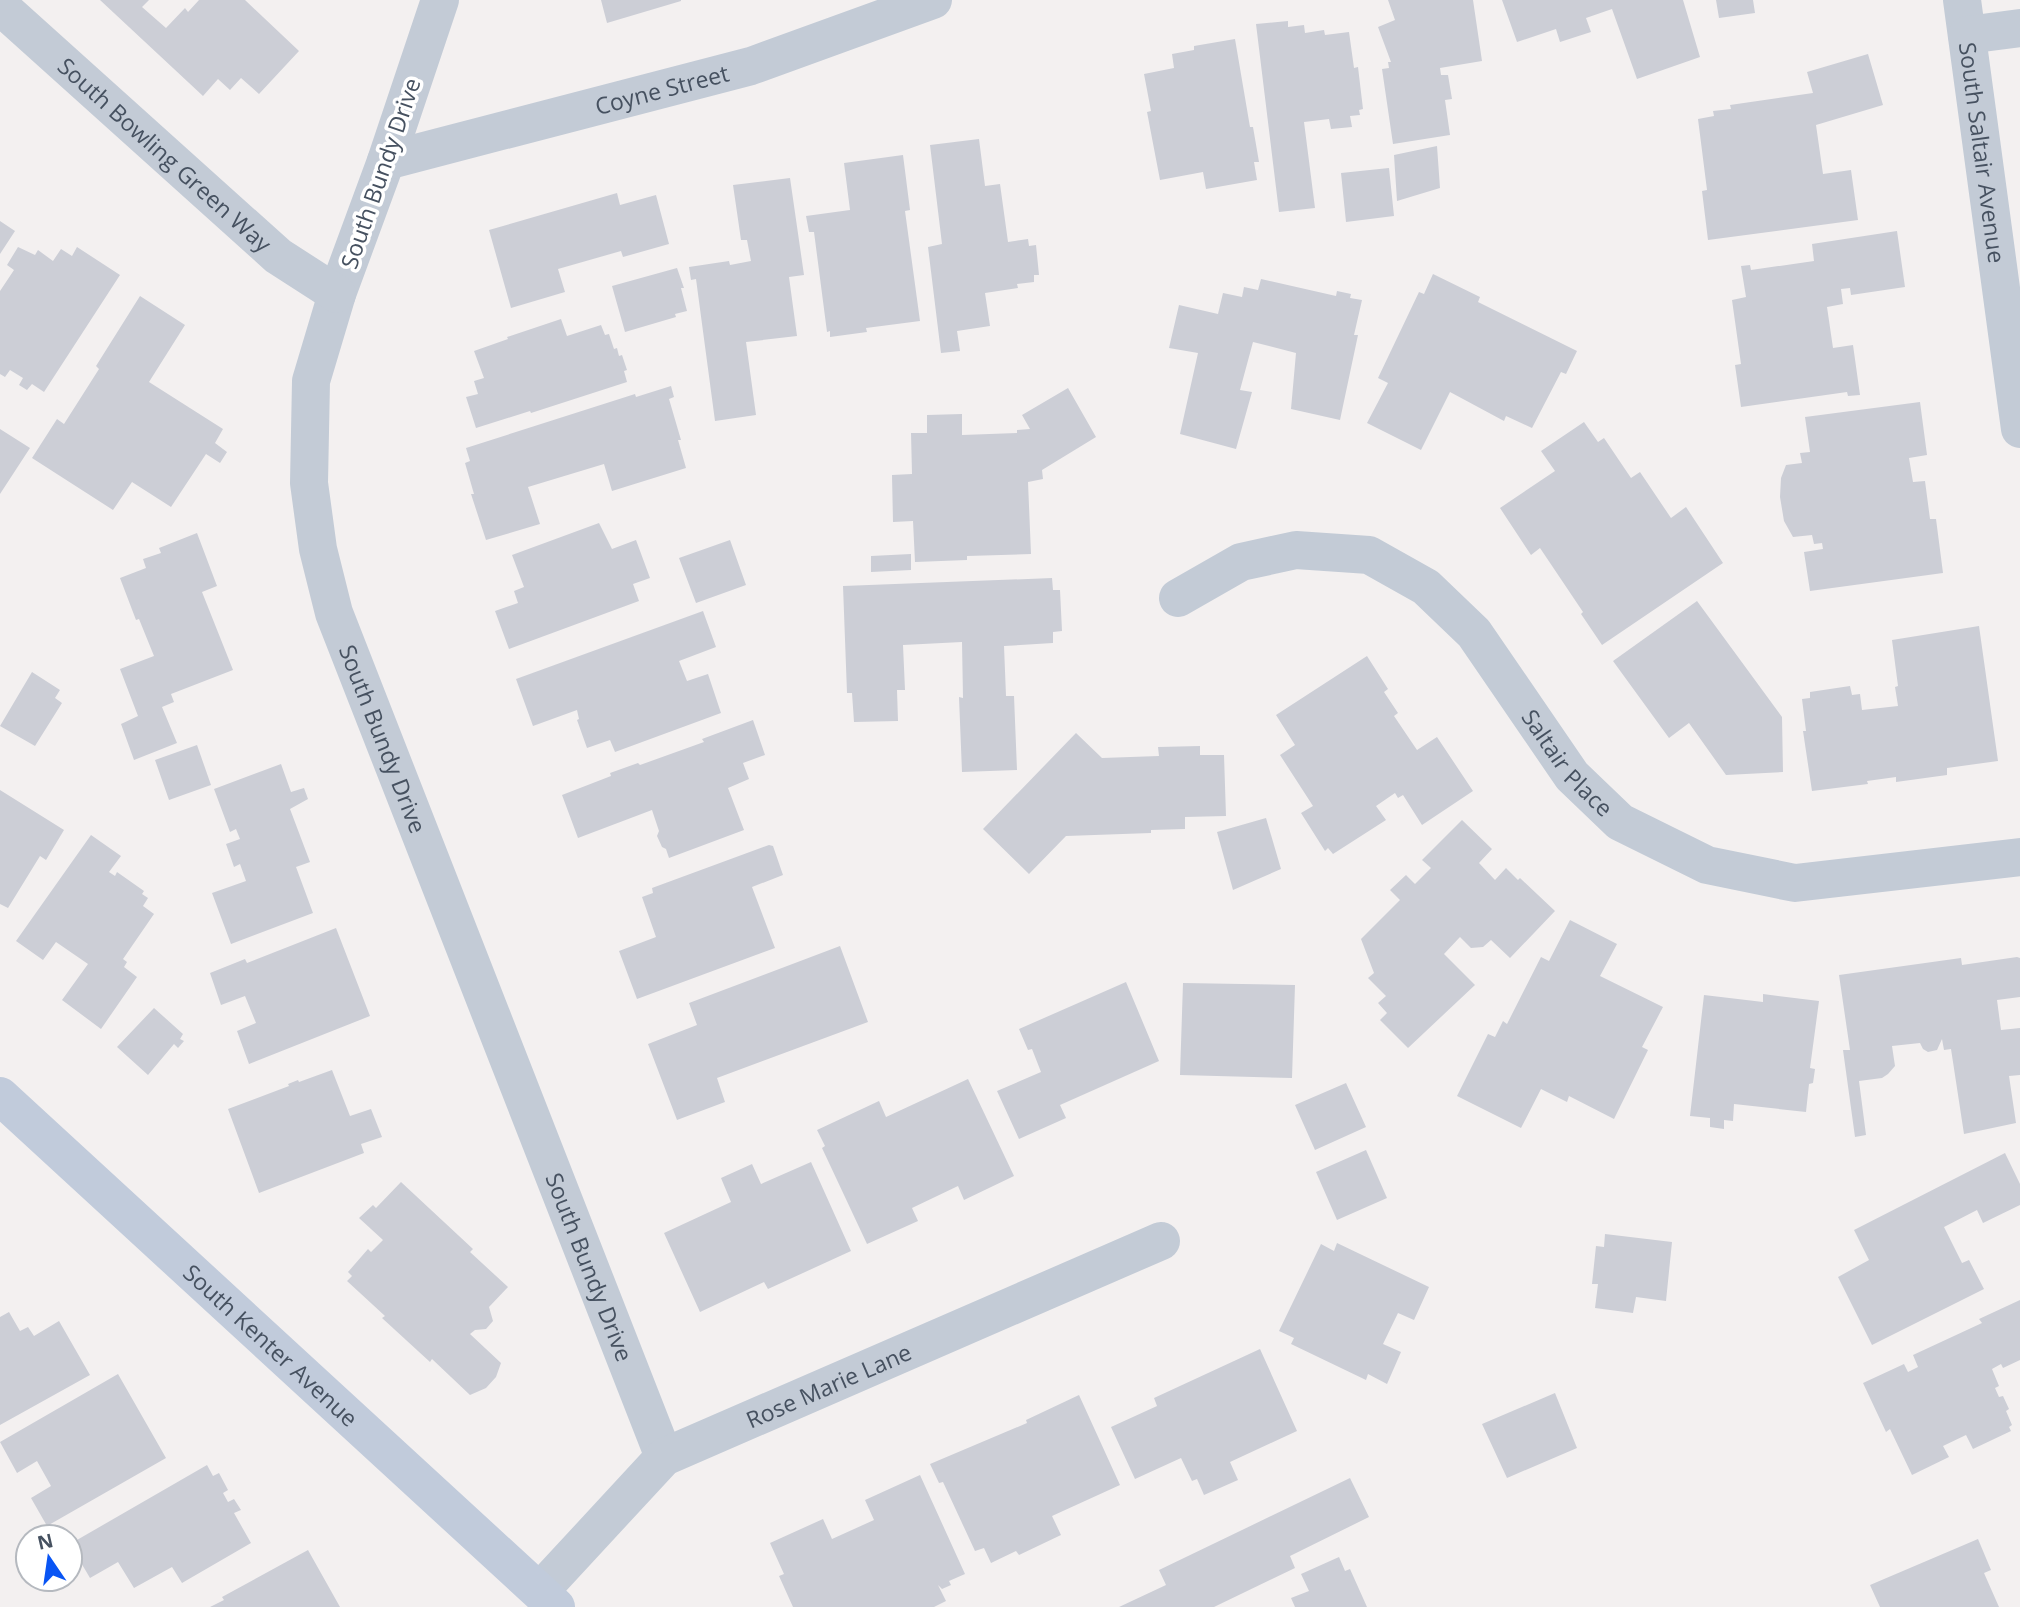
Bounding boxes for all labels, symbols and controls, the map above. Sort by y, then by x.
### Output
street label: South Saltair Avenue [1952,40,2013,265]
street label: South Bowling Green Way [51,50,279,259]
street label: Coyne Street [591,56,732,122]
street label: South Bundy Drive [332,73,428,273]
street label: South Bundy Drive [332,640,434,838]
street label: Saltair Place [1515,703,1620,823]
street label: South Bundy Drive [538,1168,641,1366]
street label: South Kenter Avenue [177,1257,365,1433]
street label: Rose Marie Lane [741,1335,916,1435]
north arrow [14,1523,84,1593]
text: N [35,1527,56,1556]

